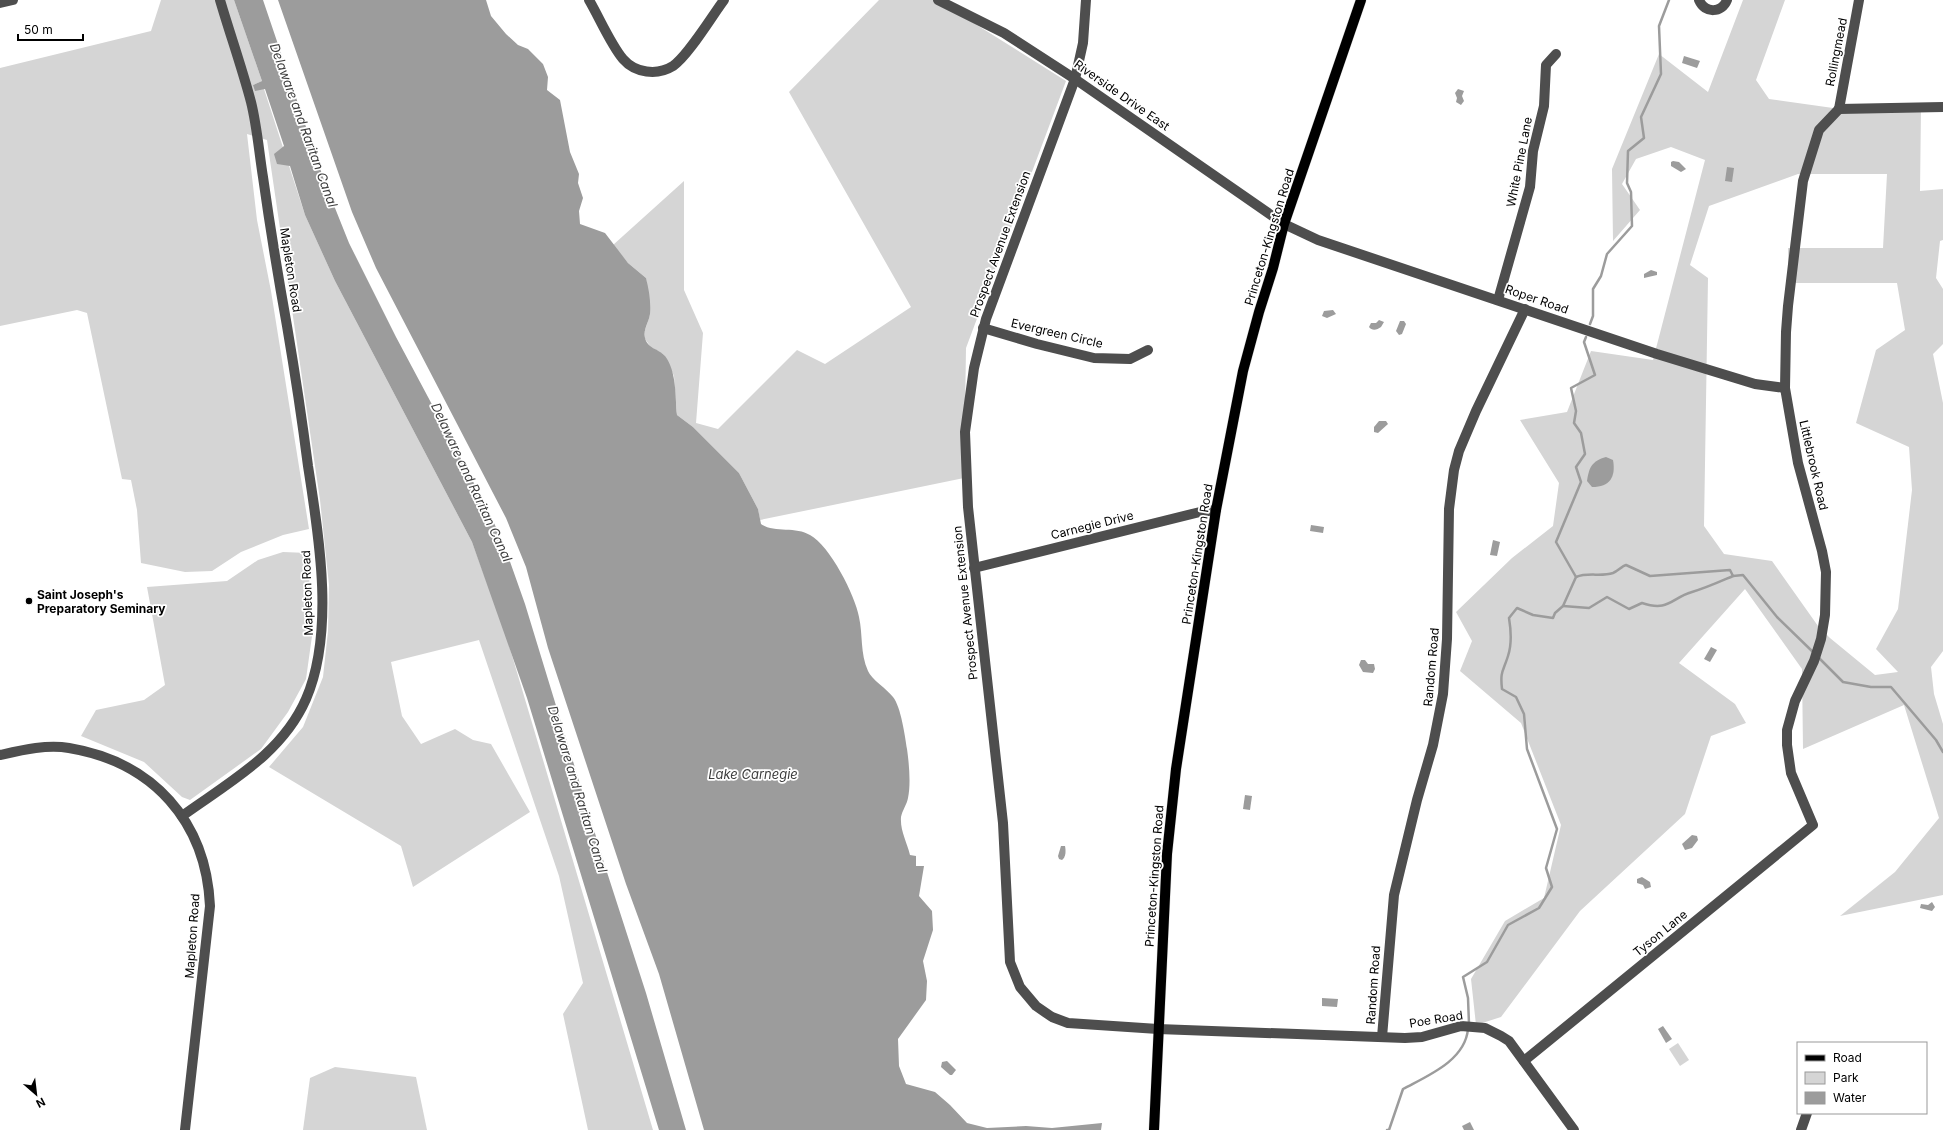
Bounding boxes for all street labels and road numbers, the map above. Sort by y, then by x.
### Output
street label: Rollingmead [1822,16,1850,88]
street label: Riverside Drive East [1071,56,1173,134]
street label: White Pine Lane [1503,116,1535,208]
street label: Princeton-Kingston Road [1241,167,1297,307]
street label: Prospect Avenue Extension [966,169,1034,319]
street label: Mapleton Road [277,227,305,313]
street label: Roper Road [1503,281,1571,317]
street label: Evergreen Circle [1010,315,1104,351]
street label: Littlebrook Road [1796,418,1832,512]
street label: Princeton-Kingston Road [1178,483,1216,625]
street label: Carnegie Drive [1049,507,1135,543]
street label: Prospect Avenue Extension [949,525,981,681]
street label: Mapleton Road [298,550,316,636]
street label: Random Road [1420,627,1442,707]
street label: Princeton-Kingston Road [1142,805,1166,947]
street label: Mapleton Road [182,893,202,979]
street label: Tyson Lane [1630,907,1690,959]
street label: Random Road [1363,945,1383,1025]
street label: Poe Road [1408,1007,1464,1031]

